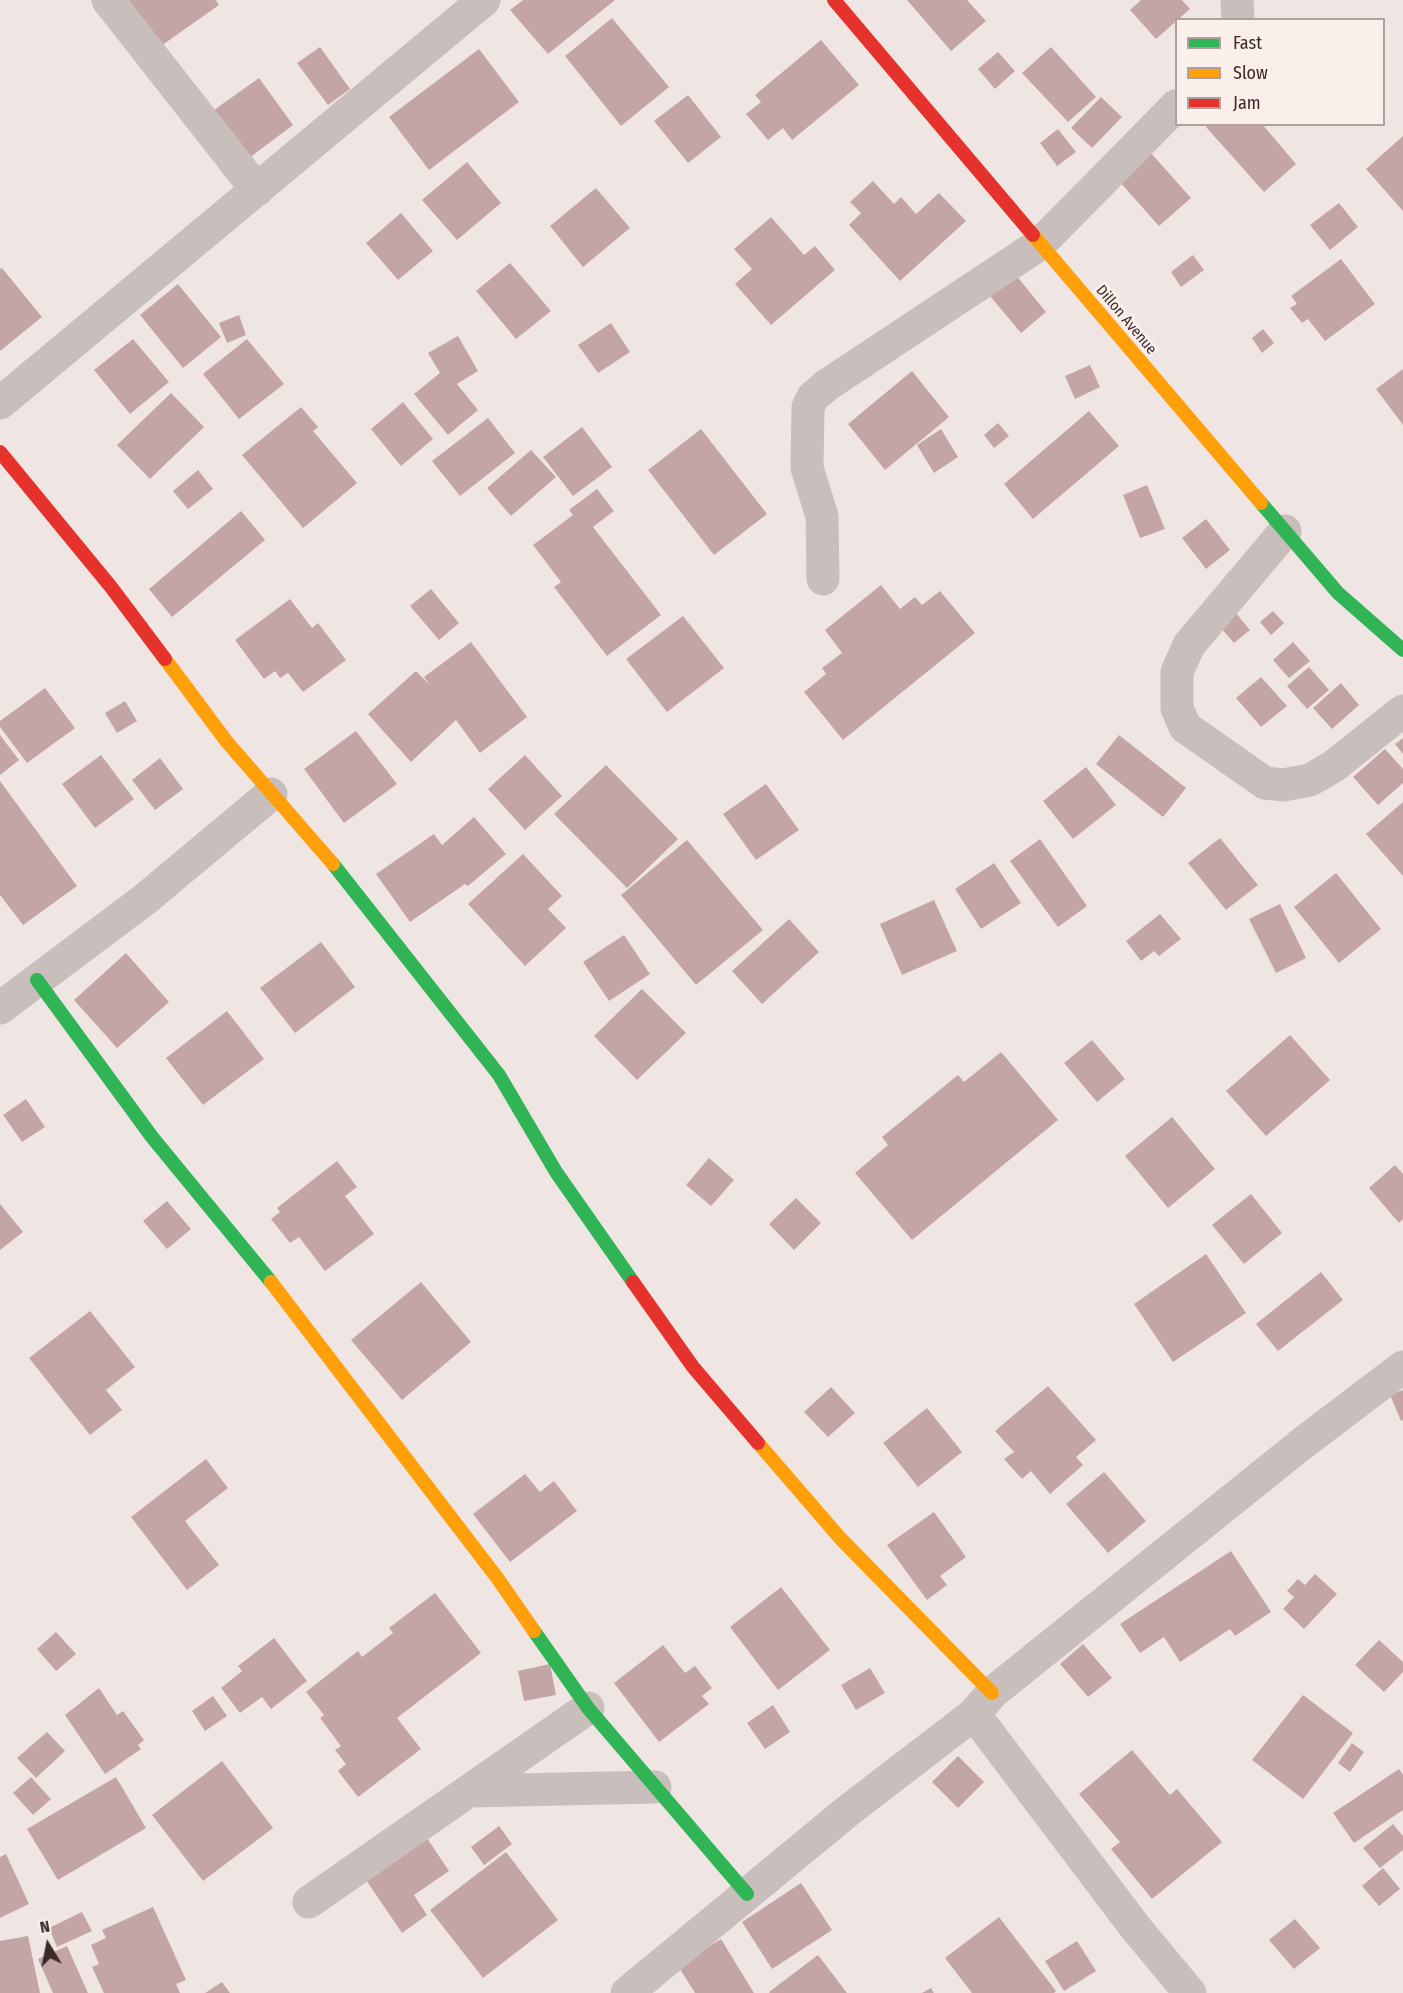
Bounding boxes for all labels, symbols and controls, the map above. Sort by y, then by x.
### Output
legend [1175,18,1385,126]
text: Fast [1233,32,1262,54]
text: Slow [1233,62,1268,84]
text: Jam [1233,92,1261,114]
street label: Dillon Avenue [1092,282,1160,358]
north arrow [18,1915,78,1975]
text: N [38,1917,51,1937]

